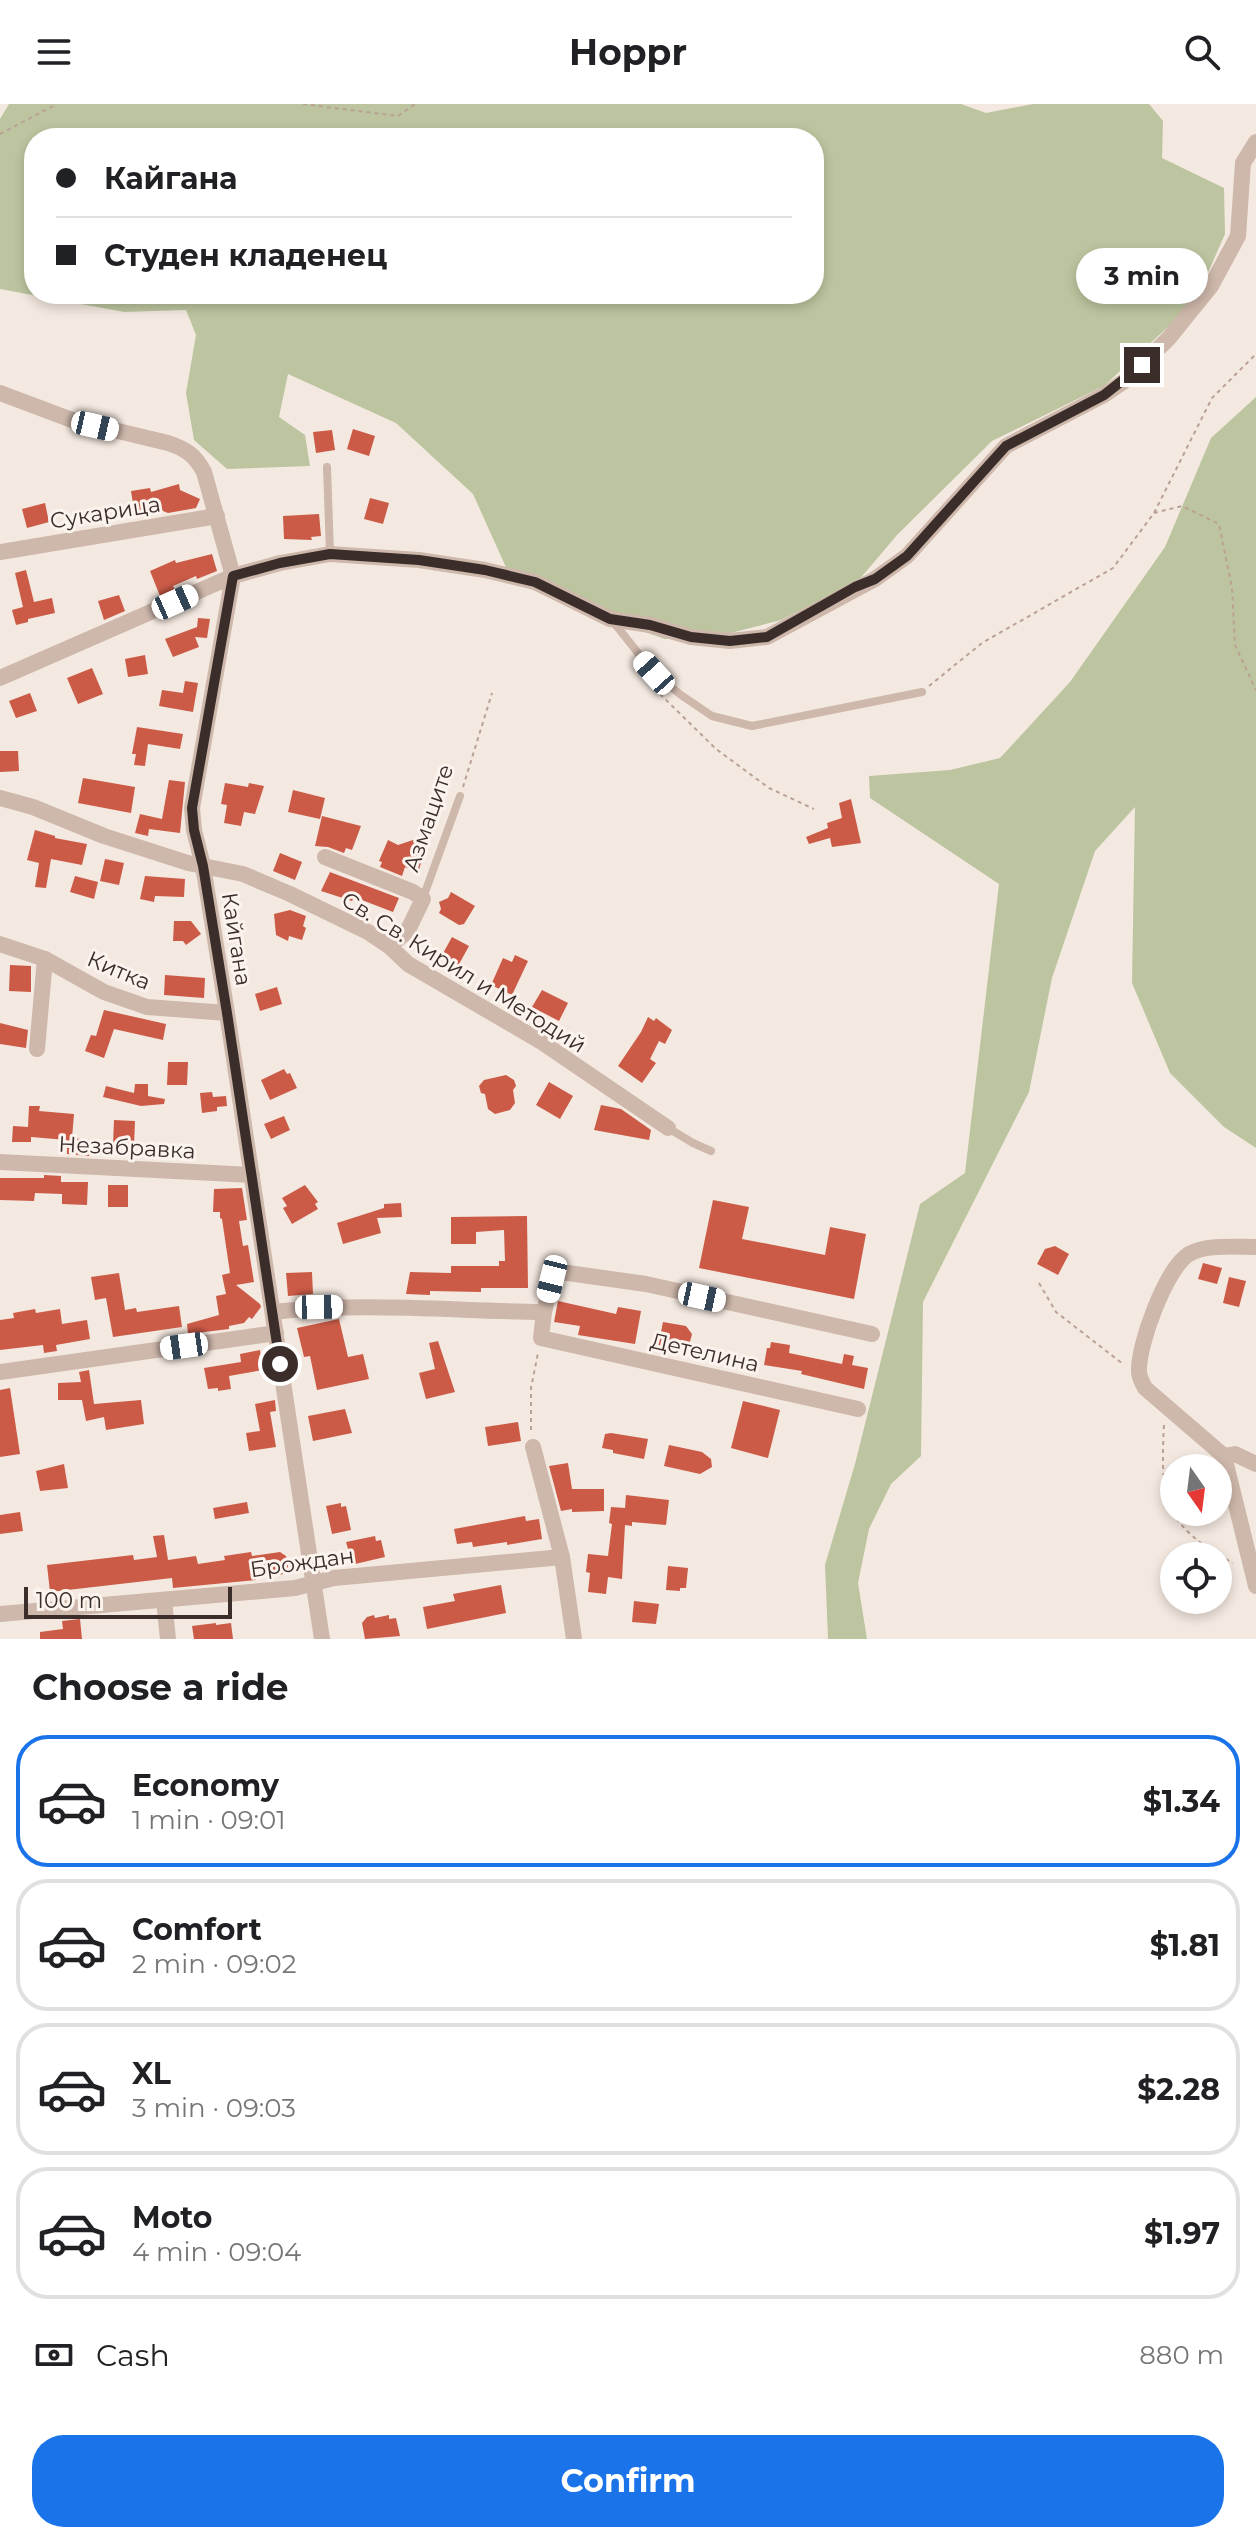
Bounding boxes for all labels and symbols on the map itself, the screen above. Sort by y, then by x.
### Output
callout: 3 min [1076,249,1208,305]
route end [1124,347,1160,383]
car [69,409,121,443]
street label: Сукарица [48,490,162,535]
car [148,581,202,623]
car [629,647,679,699]
street label: Азмаците [397,761,459,875]
street label: Св. Св. Кирил и Методий [337,886,591,1059]
street label: Кайгана [216,891,257,988]
street label: Китка [83,945,155,996]
street label: Незабравка [58,1130,196,1165]
car [535,1253,569,1305]
car [676,1280,728,1314]
car [295,1295,343,1319]
street label: Детелина [648,1327,762,1378]
car [159,1331,209,1361]
route start [262,1346,298,1382]
north arrow [1160,1454,1232,1526]
street label: Брождан [248,1542,356,1583]
scale bar [24,1583,232,1619]

